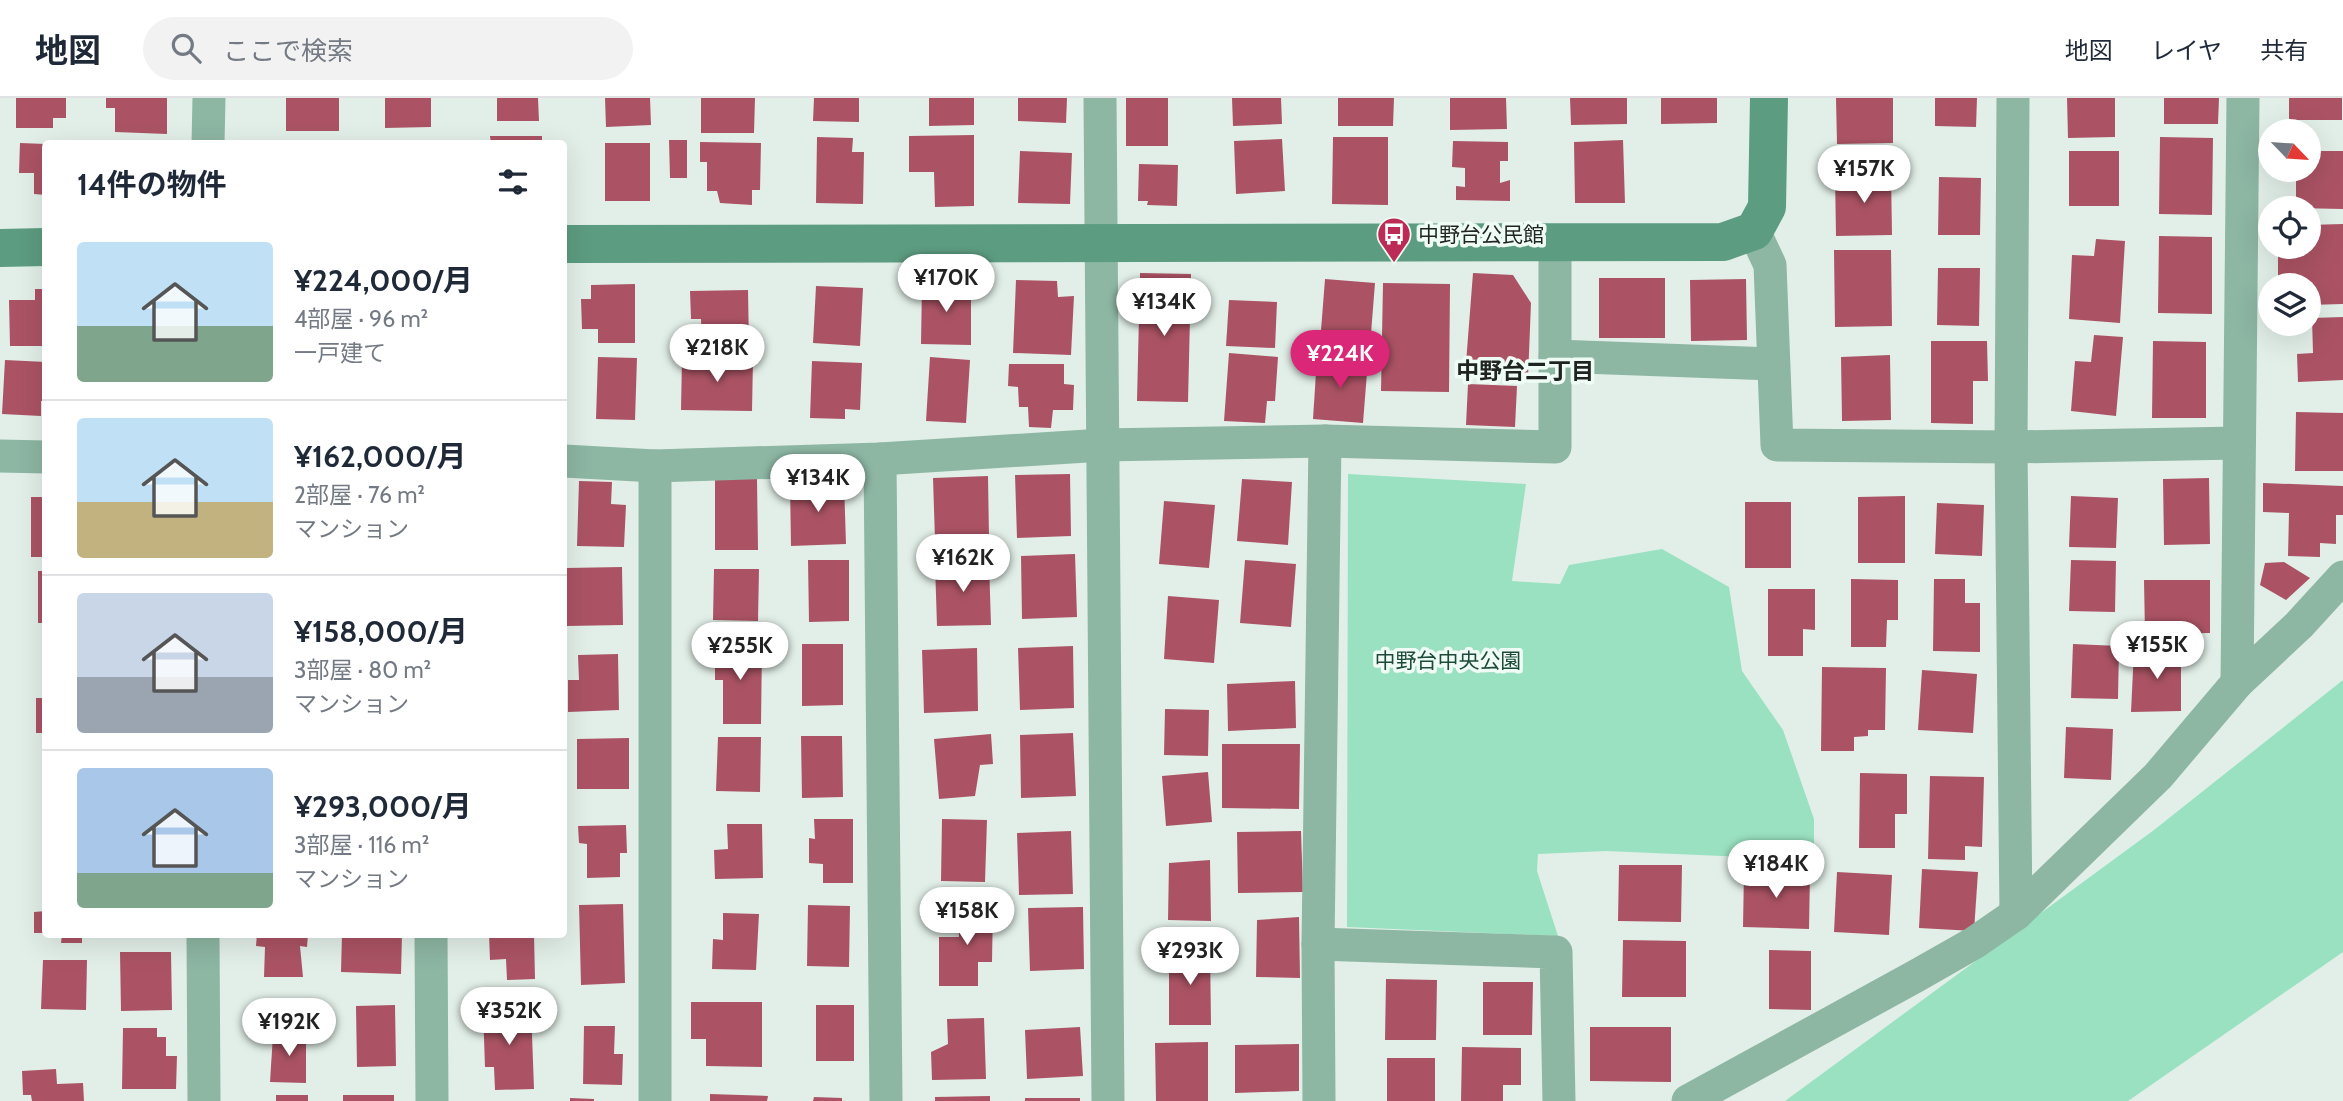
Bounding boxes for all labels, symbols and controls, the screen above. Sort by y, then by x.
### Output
search box [143,17,633,80]
icon: search [167,29,205,67]
text: 地図 [35,30,101,70]
text: ここで検索 [223,35,353,67]
text: 地図 [2065,36,2113,65]
text: レイヤ [2151,36,2222,65]
text: 共有 [2260,36,2308,65]
north arrow [2258,119,2320,182]
map controls [2258,119,2321,336]
pin: ¥157K [1815,146,1913,205]
text: ¥157K [1834,154,1894,182]
icon: filters [494,163,532,201]
text: 14件の物件 [77,166,227,203]
button: locate [2258,196,2321,259]
bus stop icon: 中野台公民館 [1375,215,1413,264]
place label: 中野台公民館 [1418,222,1544,247]
pin: ¥170K [897,254,995,314]
text: ¥224,000/月 [294,262,473,299]
text: ¥170K [914,263,978,291]
icon: home [133,270,217,354]
button: layers [2258,273,2321,336]
pin: ¥134K [1115,278,1213,338]
text: ¥134K [1132,287,1196,315]
text: 4部屋 · 96 m² [294,305,428,333]
pin: ¥218K [668,324,766,384]
pin: ¥224K [1291,330,1389,390]
text: ¥218K [686,333,748,361]
text: 一戸建て [294,339,386,367]
text: ¥224K [1307,339,1373,367]
district label: 中野台二丁目 [1456,357,1594,385]
text: ¥162,000/月 [294,438,467,475]
icon: home [133,446,217,530]
pin: ¥134K [769,454,867,514]
text: ¥134K [786,463,850,491]
text: 2部屋 · 76 m² [294,481,425,509]
text: マンション [294,515,409,543]
pin: ¥162K [914,534,1012,594]
text: ¥162K [932,543,994,571]
text: ¥158,000/月 [294,613,468,650]
icon: home [133,621,217,705]
pin: ¥255K [691,622,789,682]
pin: ¥155K [2108,622,2206,681]
text: ¥155K [2126,630,2188,658]
text: ¥255K [707,631,773,659]
park label: 中野台中央公園 [1375,648,1522,673]
text: 3部屋 · 80 m² [294,656,431,684]
text: マンション [294,690,409,718]
text: ¥293,000/月 [294,788,472,825]
icon: home [133,796,217,880]
text: 3部屋 · 116 m² [294,831,429,859]
pin: ¥184K [1727,840,1825,900]
text: ¥184K [1744,849,1808,877]
text: マンション [294,865,409,893]
pin: ¥158K [918,888,1016,947]
text: ¥158K [935,896,999,924]
pin: ¥293K [1141,928,1239,987]
text: ¥293K [1157,936,1223,964]
pin: ¥352K [460,988,558,1047]
text: ¥352K [476,996,542,1024]
pin: ¥192K [240,998,338,1058]
text: ¥192K [258,1007,320,1035]

